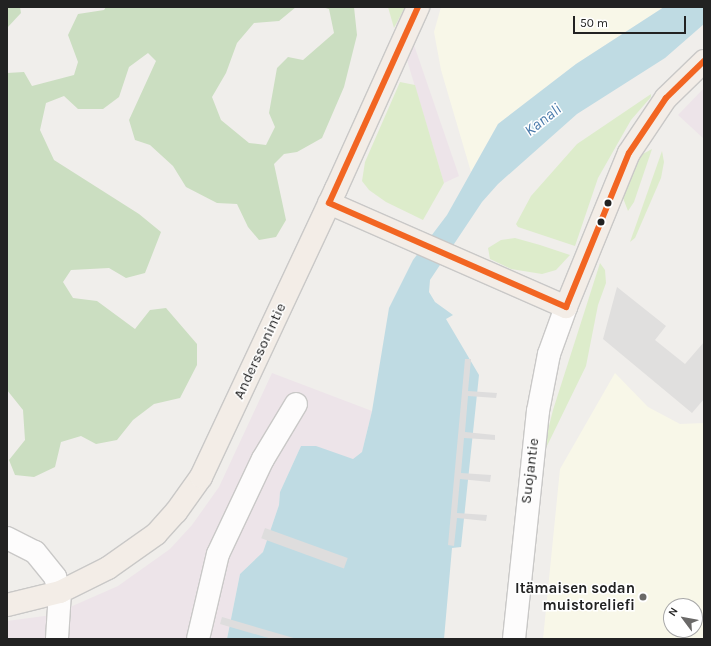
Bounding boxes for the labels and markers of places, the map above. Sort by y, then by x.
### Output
unlabelled marker [603,198,613,208]
unlabelled marker [596,217,606,227]
place label: Itämaisen sodan muistoreliefi [515,579,635,614]
marker: Itämaisen sodan muistoreliefi [638,592,648,602]

